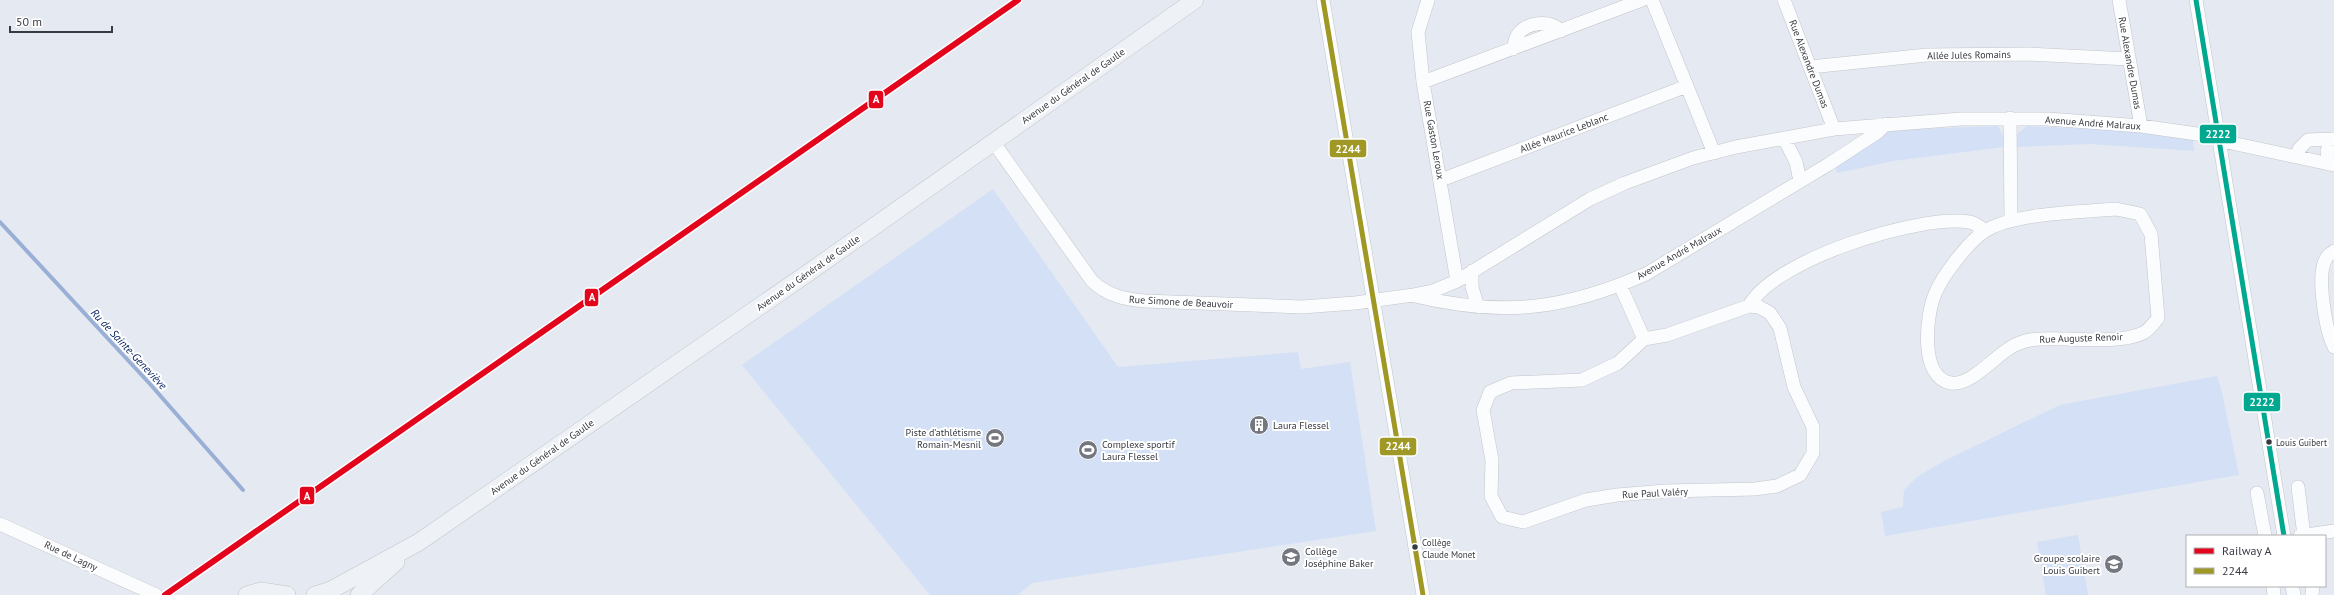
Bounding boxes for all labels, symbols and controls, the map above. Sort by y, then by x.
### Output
scale bar [10,8,112,34]
text: 50 m [16,14,42,29]
street label: Rue Alexandre Dumas [2115,16,2145,110]
street label: Rue Alexandre Dumas [1786,18,1832,110]
street label: Avenue du Général de Gaulle [1019,45,1127,127]
street label: Allée Jules Romains [1927,48,2011,62]
line badge: A [868,90,884,109]
text: A [873,92,880,106]
street label: Rue Gaston Leroux [1421,99,1447,181]
street label: Allée Maurice Leblanc [1518,110,1611,156]
street label: Avenue André Malraux [2045,113,2141,133]
line badge: 2222 [2199,124,2237,144]
text: 2222 [2206,127,2230,141]
line badge: 2244 [1329,139,1367,158]
text: 2244 [1336,142,1361,156]
street label: Avenue André Malraux [1634,223,1724,283]
street label: Avenue du Général de Gaulle [754,232,862,314]
line badge: A [584,288,599,307]
text: A [589,290,596,304]
street label: Rue Simone de Beauvoir [1129,293,1234,311]
water label: Ru de Sainte-Geneviève [88,306,170,392]
street label: Rue Auguste Renoir [2039,330,2123,346]
line badge: 2222 [2243,392,2281,412]
text: 2222 [2250,395,2274,409]
building icon: Laura Flessel [1248,414,1270,436]
street label: Avenue du Général de Gaulle [488,416,596,498]
place label: Laura Flessel [1273,419,1329,432]
place label: Piste d’athlétisme Romain-Mesnil [905,426,981,451]
sports icon: Piste d’athlétisme Romain-Mesnil [984,427,1006,449]
line badge: 2244 [1379,437,1417,456]
marker: Louis Guibert [2264,437,2274,447]
place label: Louis Guibert [2276,437,2327,448]
place label: Complexe sportif Laura Flessel [1102,438,1175,463]
sports icon: Complexe sportif Laura Flessel [1077,439,1099,461]
text: 2244 [1386,439,1411,453]
street label: Rue Paul Valéry [1622,485,1689,501]
line badge: A [299,486,315,505]
text: A [304,489,311,503]
legend [2186,535,2326,587]
place label: Collège Claude Monet [1422,537,1475,560]
street label: Rue de Lagny [42,538,100,574]
marker: Collège Claude Monet [1410,542,1420,552]
text: Railway A [2222,543,2271,558]
place label: Collège Joséphine Baker [1304,545,1374,570]
school or university icon: Collège Joséphine Baker [1280,546,1302,568]
place label: Groupe scolaire Louis Guibert [2034,552,2101,577]
school or university icon: Groupe scolaire Louis Guibert [2103,553,2125,575]
text: 2244 [2222,563,2249,578]

